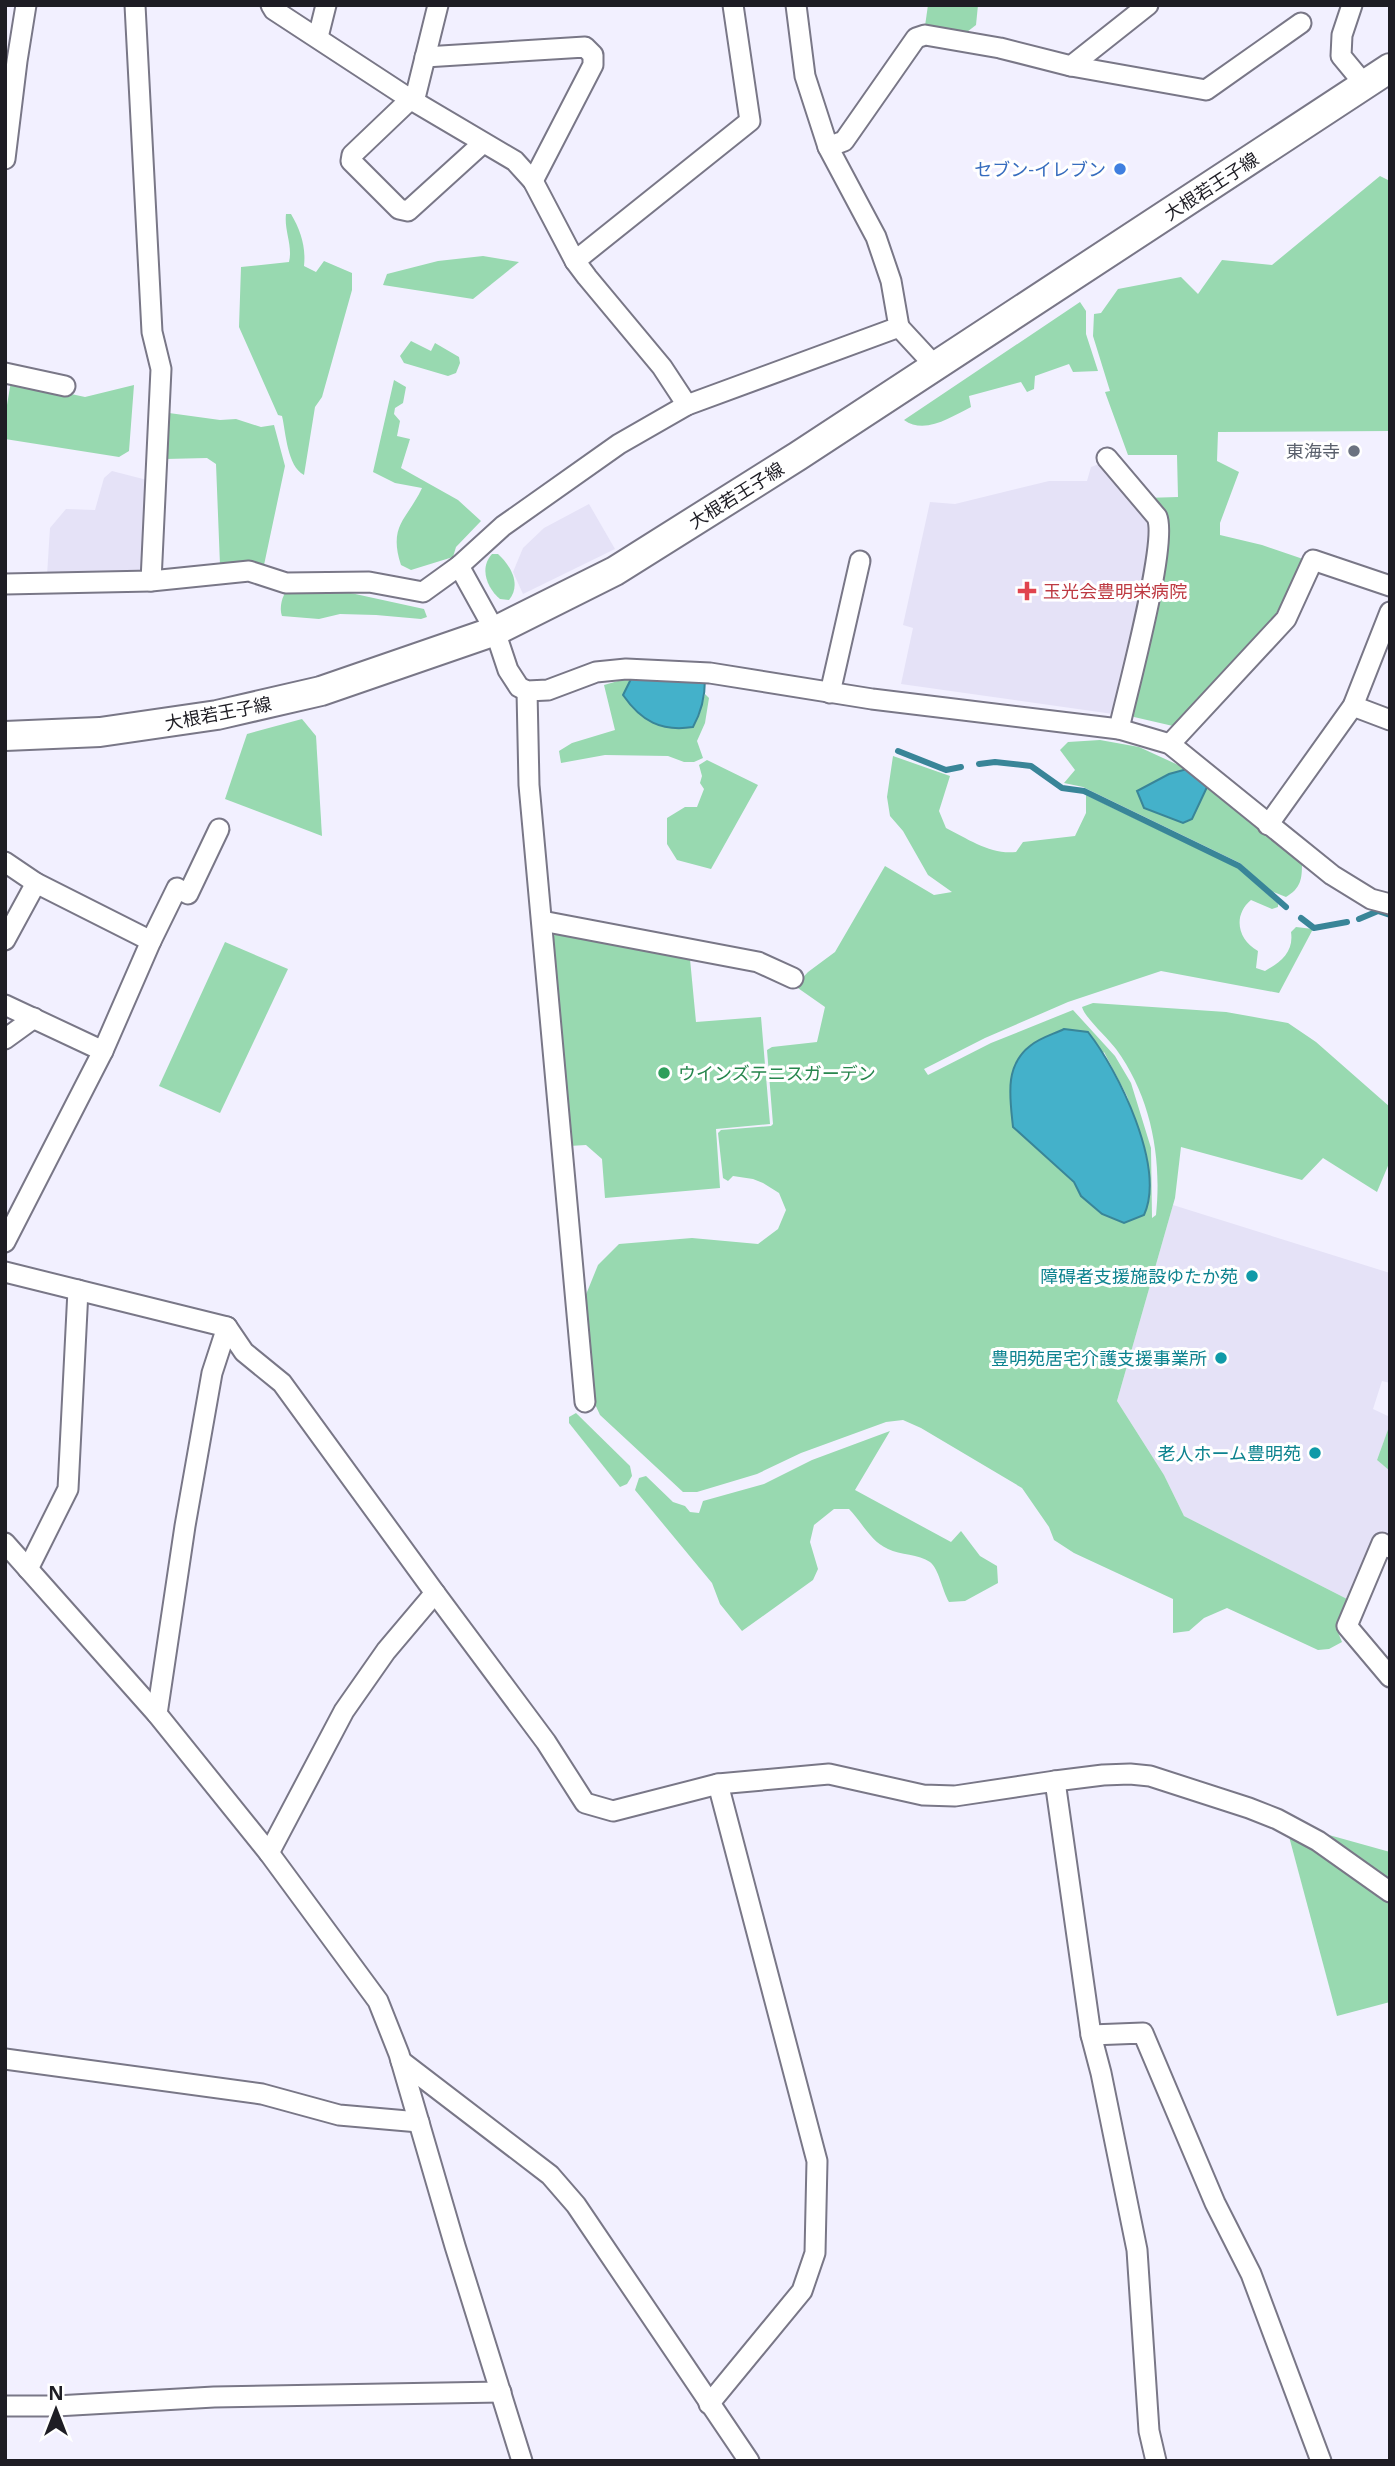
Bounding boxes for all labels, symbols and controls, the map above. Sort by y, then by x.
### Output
street label: 大根若王子線 [1159,147,1263,225]
place label: セブン-イレブン [974,157,1106,181]
marker: セブン-イレブン [1112,161,1128,177]
place label: 東海寺 [1286,439,1340,463]
marker: 東海寺 [1346,443,1362,459]
street label: 大根若王子線 [684,456,788,534]
place label: 玉光会豊明栄病院 [1043,579,1187,603]
marker: 玉光会豊明栄病院 [1017,581,1037,601]
street label: 大根若王子線 [163,691,273,735]
place label: ウインズテニスガーデン [678,1061,876,1085]
marker: ウインズテニスガーデン [656,1065,672,1081]
place label: 障碍者支援施設ゆたか苑 [1040,1264,1238,1288]
marker: 障碍者支援施設ゆたか苑 [1244,1268,1260,1284]
place label: 豊明苑居宅介護支援事業所 [991,1346,1207,1370]
marker: 豊明苑居宅介護支援事業所 [1213,1350,1229,1366]
place label: 老人ホーム豊明苑 [1158,1441,1301,1465]
marker: 老人ホーム豊明苑 [1307,1445,1323,1461]
north arrow [21,2375,91,2445]
text: N [48,2380,64,2406]

